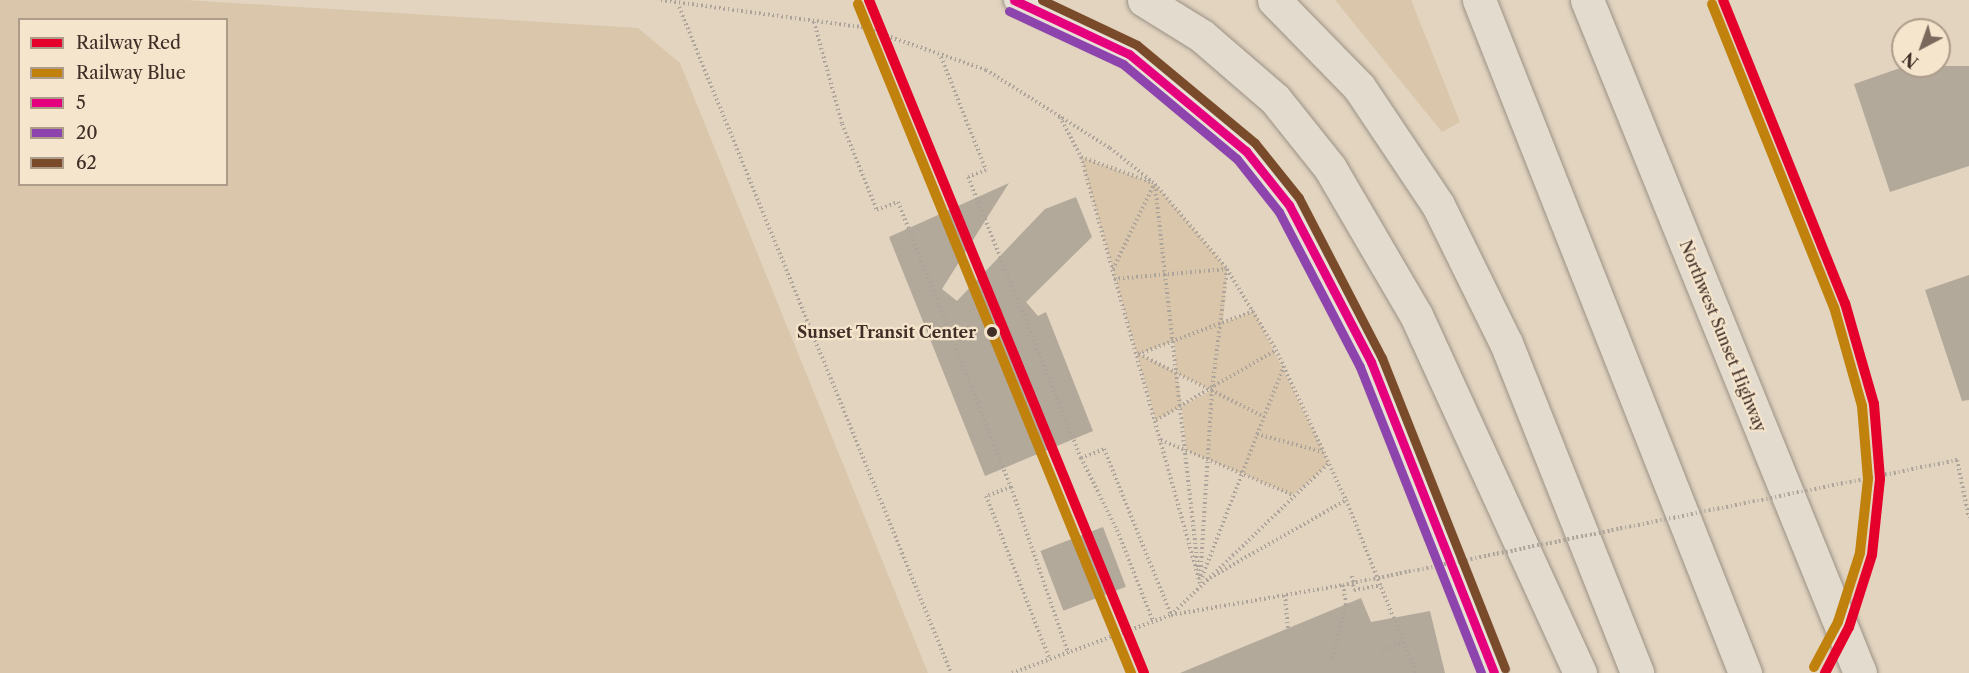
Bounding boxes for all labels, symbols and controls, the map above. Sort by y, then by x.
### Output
legend [18,18,228,186]
north arrow [1891,18,1951,78]
text: Railway Red [76,32,181,54]
text: N [1899,48,1922,72]
text: Railway Blue [76,62,186,84]
text: 5 [76,92,86,114]
text: 20 [76,122,98,144]
text: 62 [76,152,97,174]
street label: Northwest Sunset Highway [1676,237,1770,435]
marker: Sunset Transit Center [981,321,1003,343]
place label: Sunset Transit Center [797,322,976,342]

